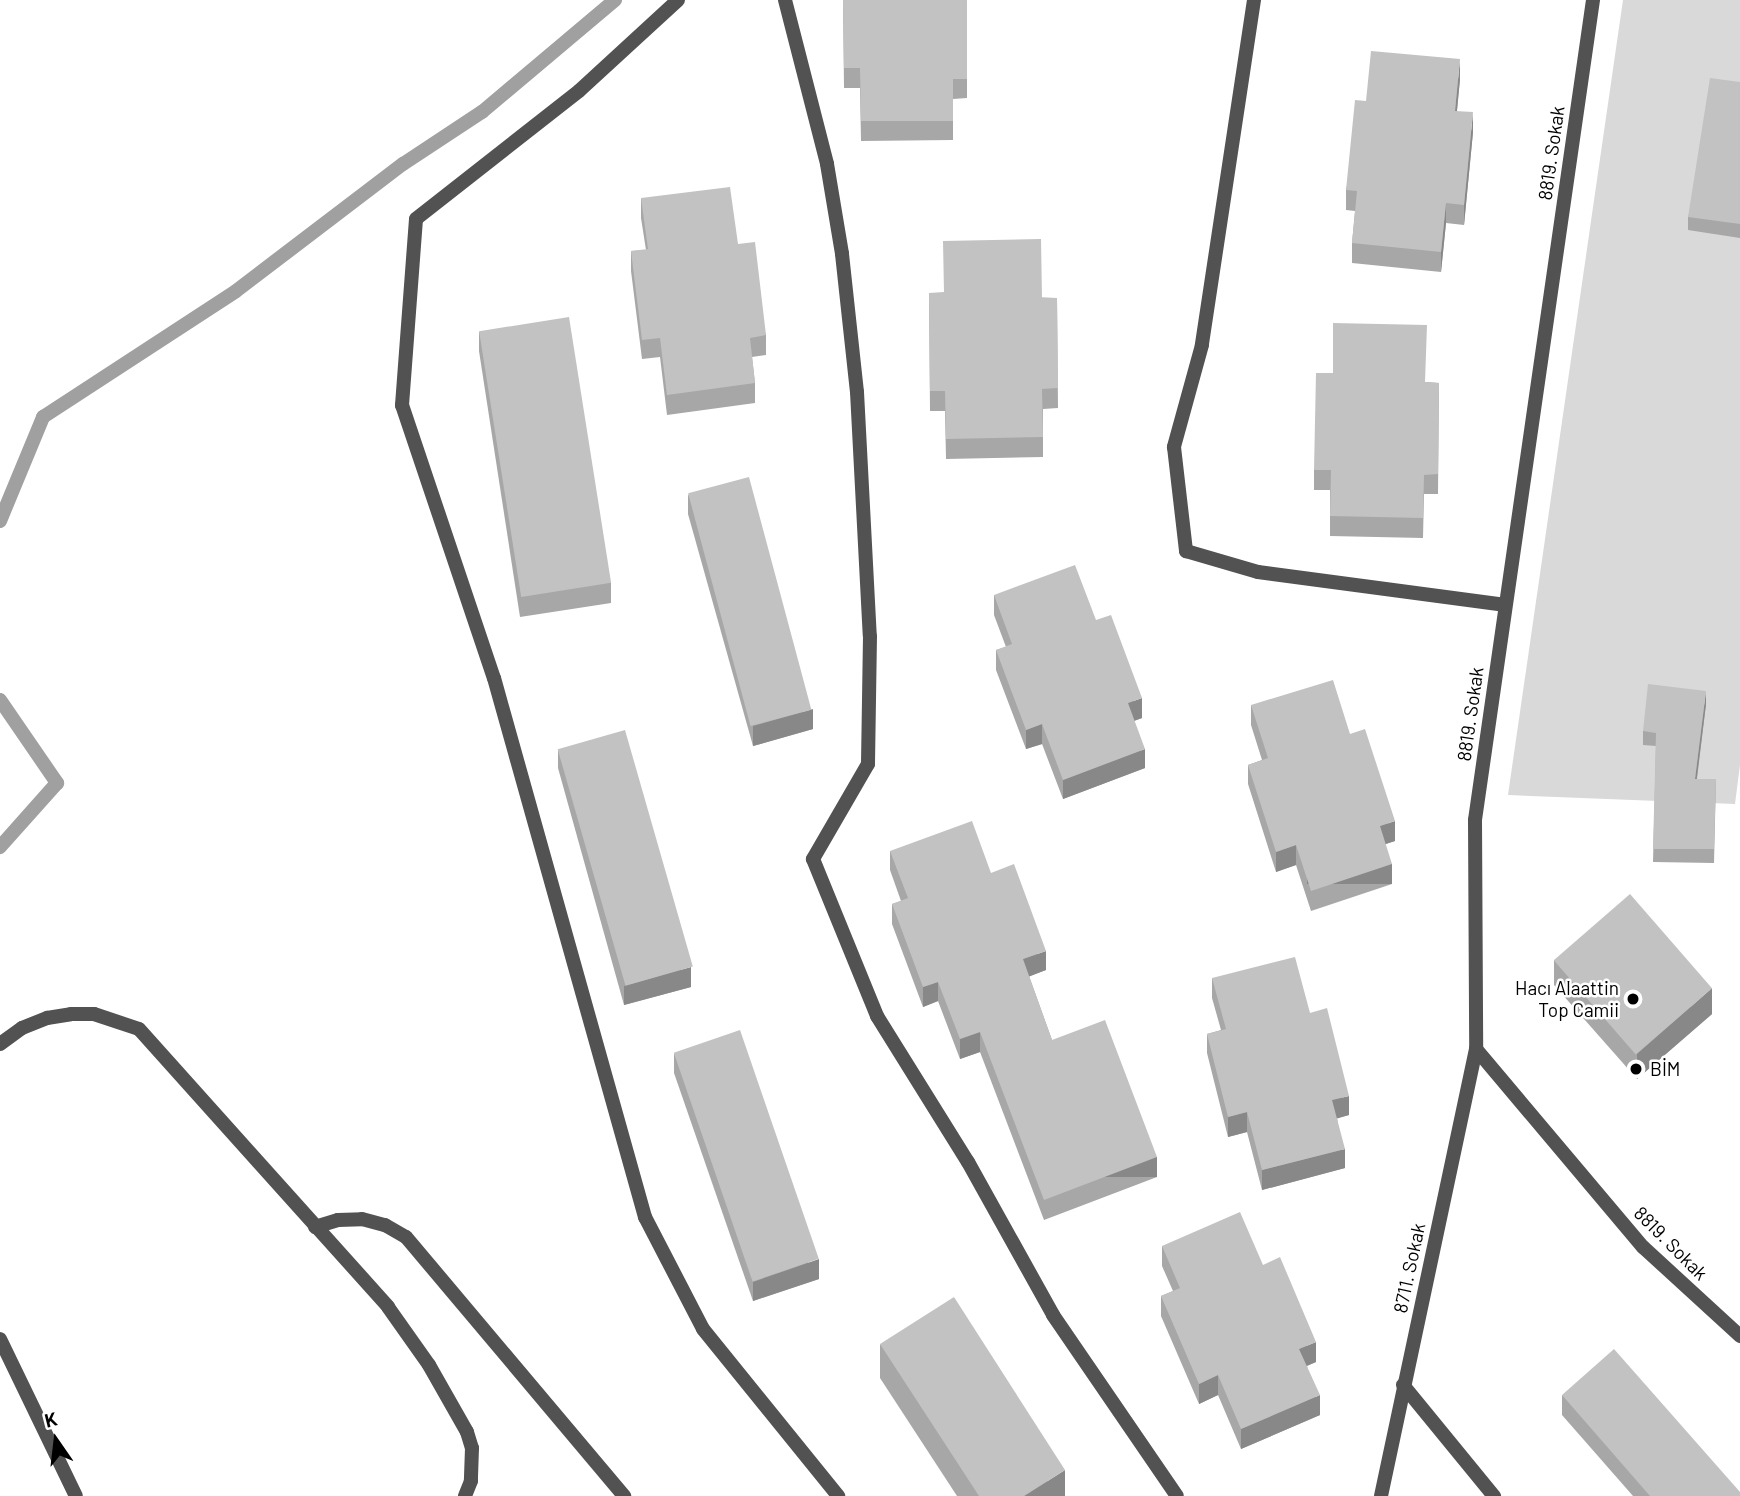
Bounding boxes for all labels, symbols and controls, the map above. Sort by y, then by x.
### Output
street label: 8819. Sokak [1533,104,1569,202]
street label: 8819. Sokak [1452,665,1488,763]
place label: Hacı Alaattin Top Camii [1515,977,1619,1021]
marker: Hacı Alaattin Top Camii [1625,991,1641,1007]
place label: BİM [1650,1058,1680,1080]
marker: BİM [1628,1061,1644,1077]
street label: 8819. Sokak [1629,1201,1713,1285]
street label: 8711. Sokak [1388,1221,1430,1315]
north arrow [21,1405,91,1475]
text: K [42,1407,59,1432]

